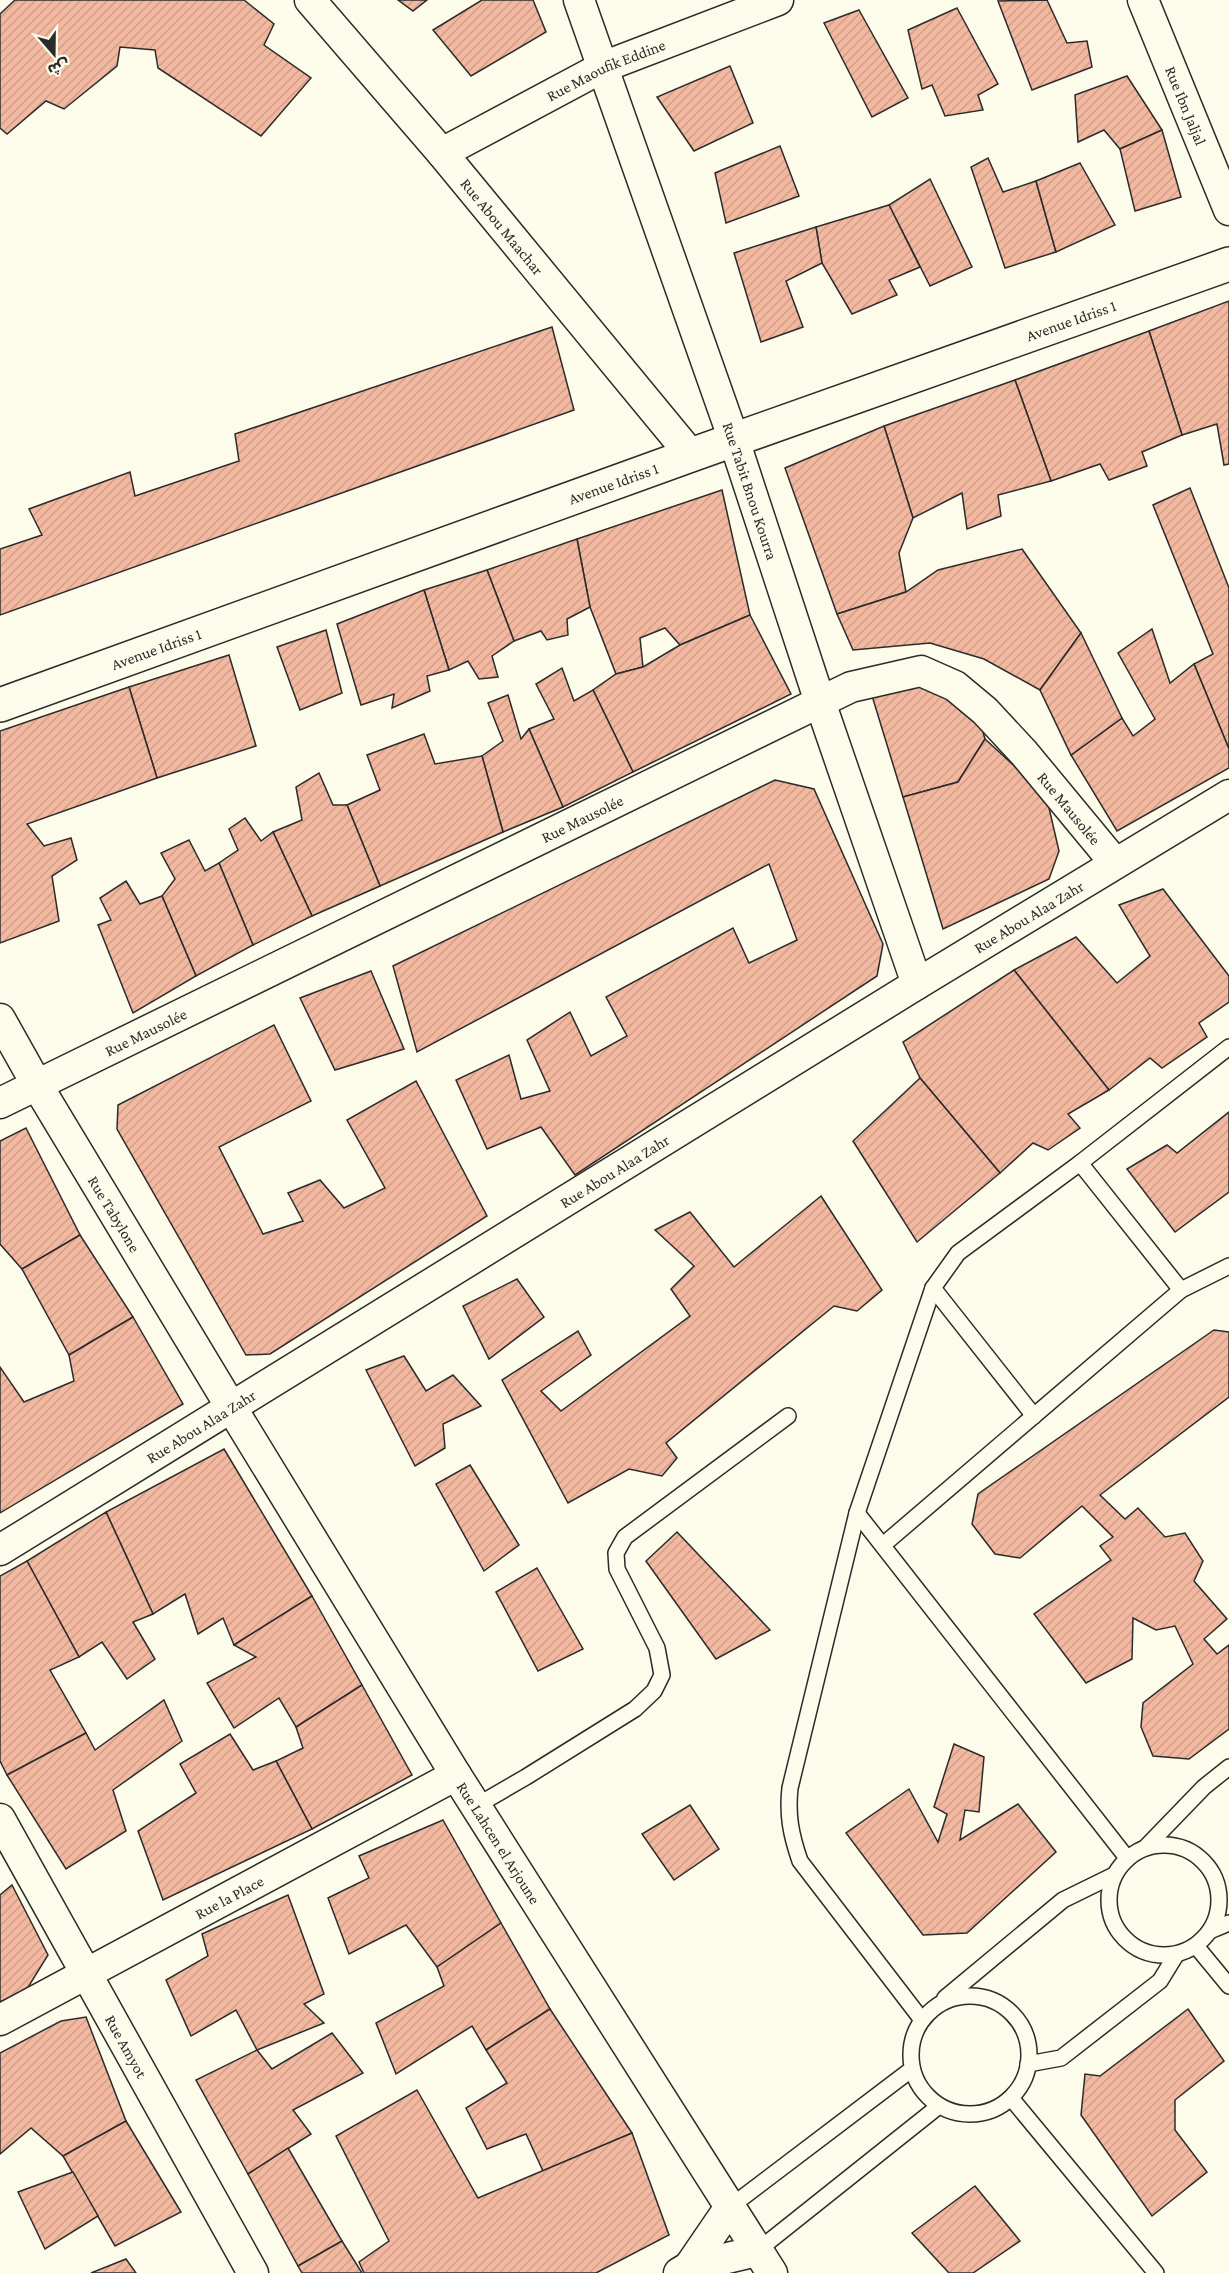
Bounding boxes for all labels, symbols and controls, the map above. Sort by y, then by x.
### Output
north arrow [24,24,84,84]
street label: Rue Maoufik Eddine [543,36,668,104]
text: ش [45,55,72,79]
street label: Rue Ibn Jaljal [1162,64,1210,147]
street label: Rue Abou Maachar [458,174,547,278]
street label: Avenue Idriss 1 [1024,296,1118,344]
street label: Rue Tabit Bnou Kourra [720,420,781,563]
street label: Avenue Idriss 1 [566,459,660,507]
street label: Avenue Idriss 1 [109,625,203,673]
street label: Rue Mausolée [1035,768,1104,848]
street label: Rue Mausolée [538,791,626,845]
street label: Rue Abou Alaa Zahr [971,877,1087,956]
street label: Rue Mausolée [102,1005,189,1059]
street label: Rue Abou Alaa Zahr [557,1131,672,1211]
street label: Rue Tabylone [85,1173,144,1255]
street label: Rue Abou Alaa Zahr [143,1386,259,1466]
street label: Rue Lahcen el Arjoune [454,1778,544,1907]
street label: Rue la Place [192,1872,266,1922]
street label: Rue Amyot [102,2012,151,2081]

